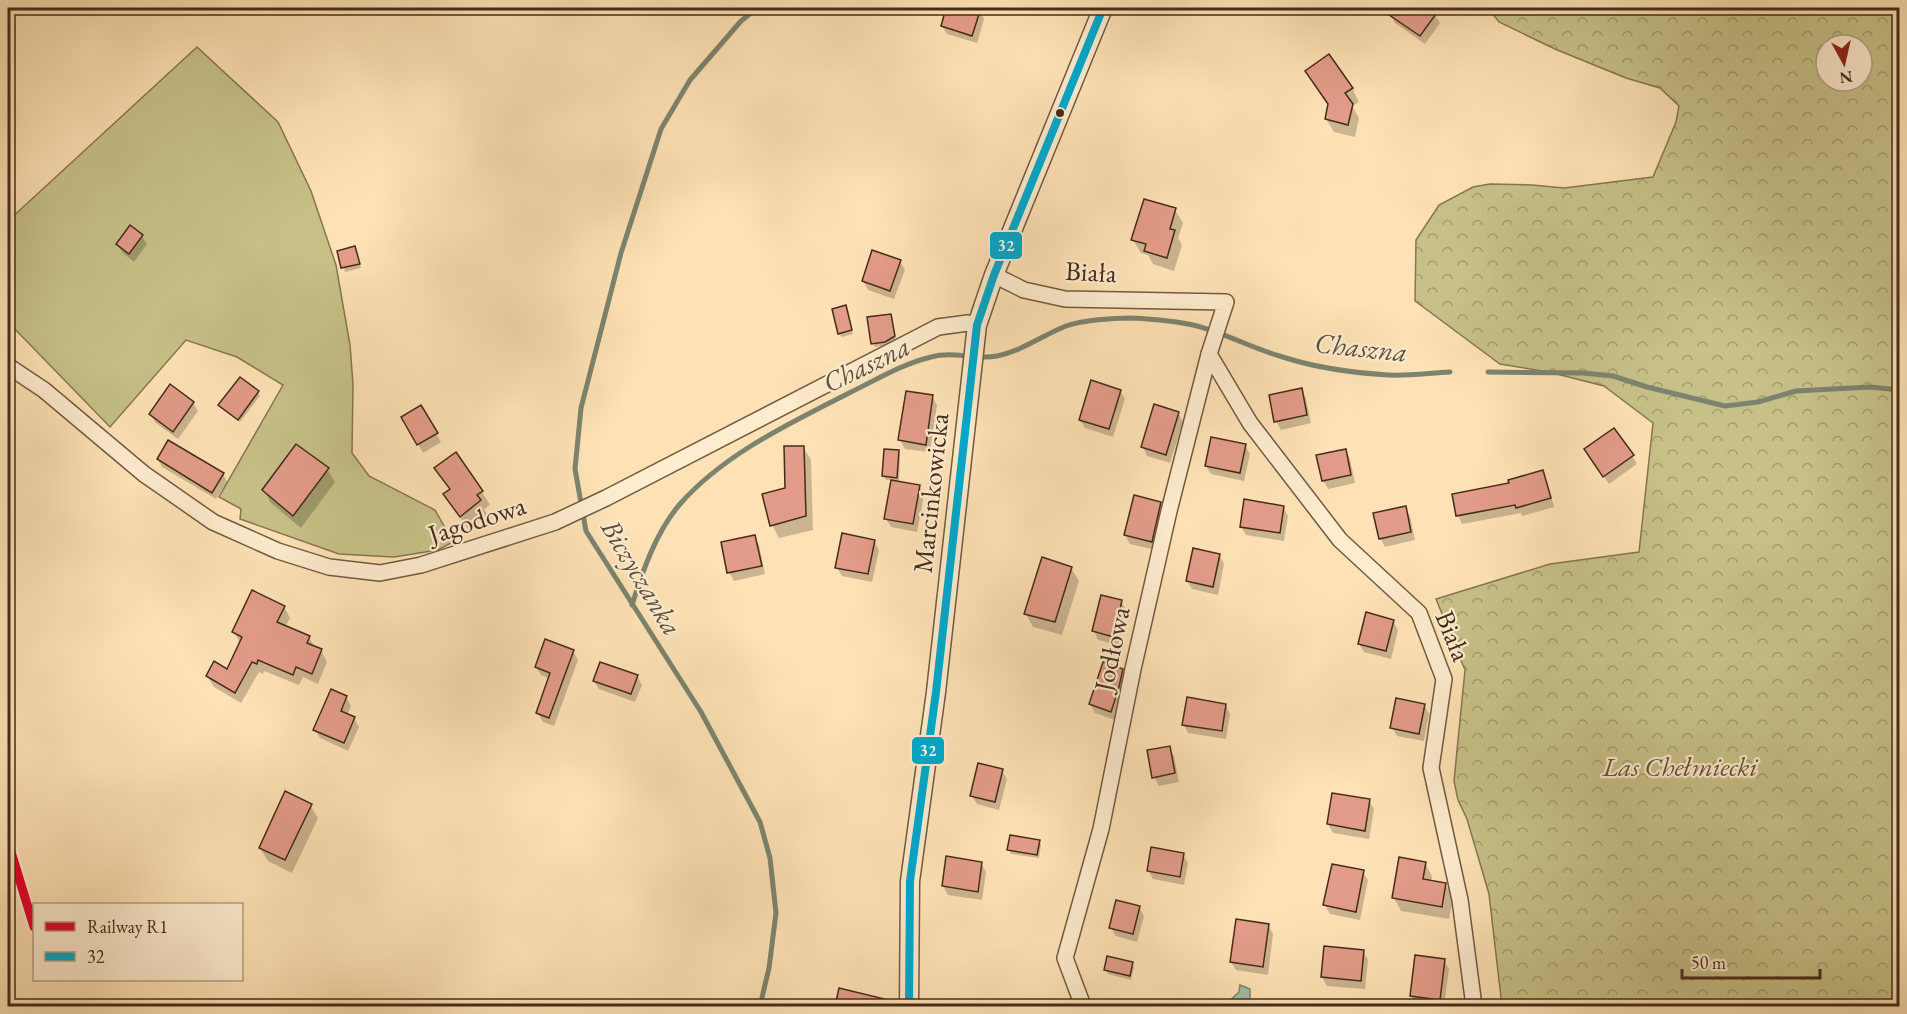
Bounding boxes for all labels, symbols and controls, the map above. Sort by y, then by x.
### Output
north arrow [1814,33,1874,93]
text: N [1838,66,1854,89]
unlabelled marker [1054,107,1066,119]
line badge: 32 [989,231,1023,260]
text: 32 [998,235,1015,256]
street label: Biała [1064,253,1118,290]
water label: Chaszna [1313,324,1409,370]
water label: Chaszna [816,327,916,401]
street label: Marcinkowicka [905,411,956,575]
street label: Jagodowa [422,487,530,552]
water label: Biczyczanka [593,511,691,642]
street label: Jodłowa [1085,603,1138,696]
street label: Biała [1428,605,1479,666]
line badge: 32 [911,736,945,765]
text: 32 [920,740,937,761]
park label: Las Chełmiecki [1602,749,1759,784]
legend [33,903,243,981]
text: Railway R1 [87,915,168,938]
scale bar [1682,942,1820,980]
text: 32 [87,945,105,968]
text: 50 m [1691,951,1726,974]

